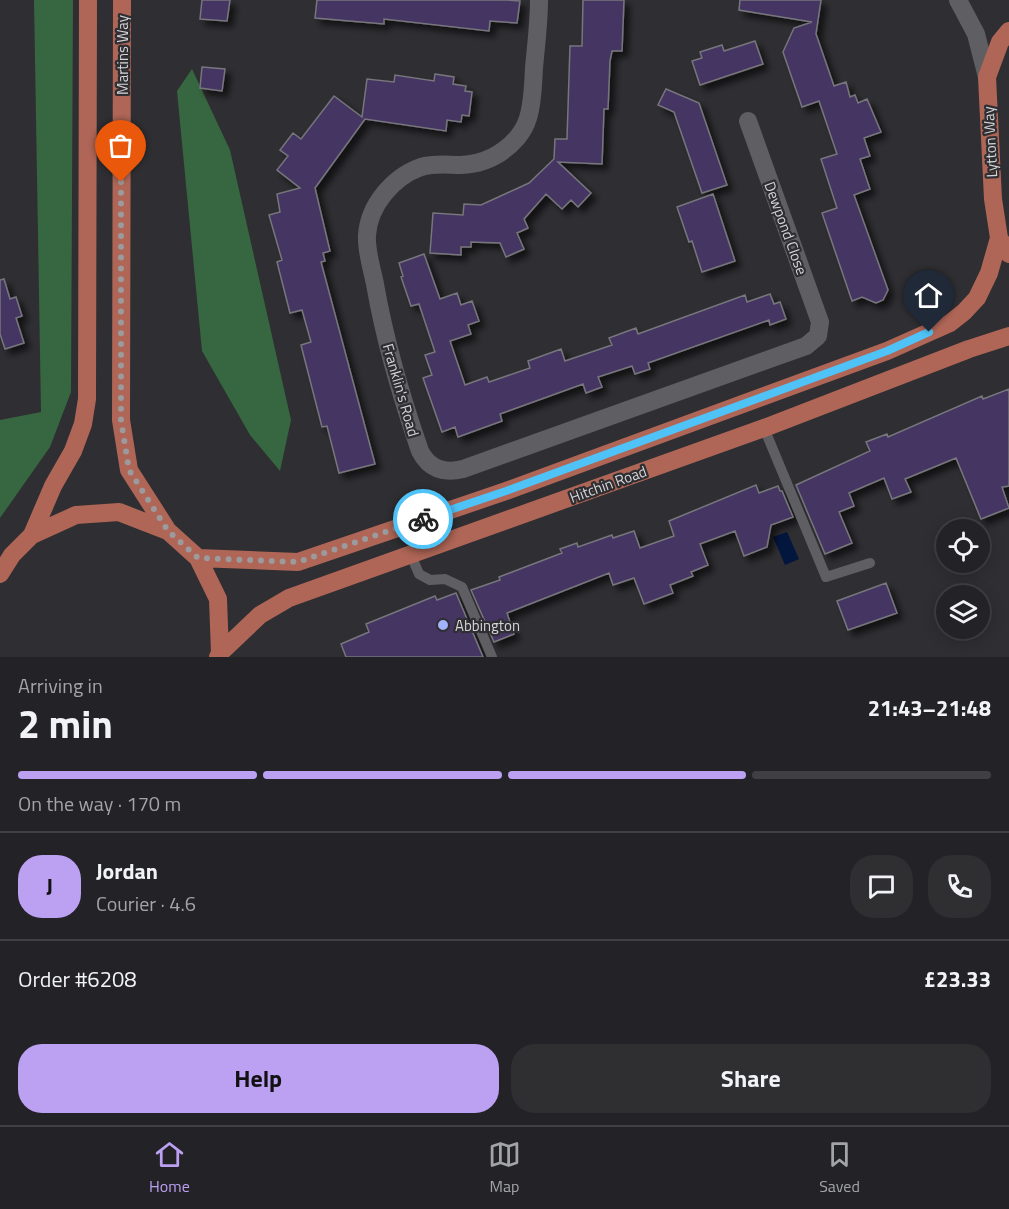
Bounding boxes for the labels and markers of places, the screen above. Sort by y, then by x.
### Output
pin [95,120,146,182]
pin [903,270,954,332]
place label: Abbington [455,614,520,637]
marker: Abbington [436,618,450,632]

